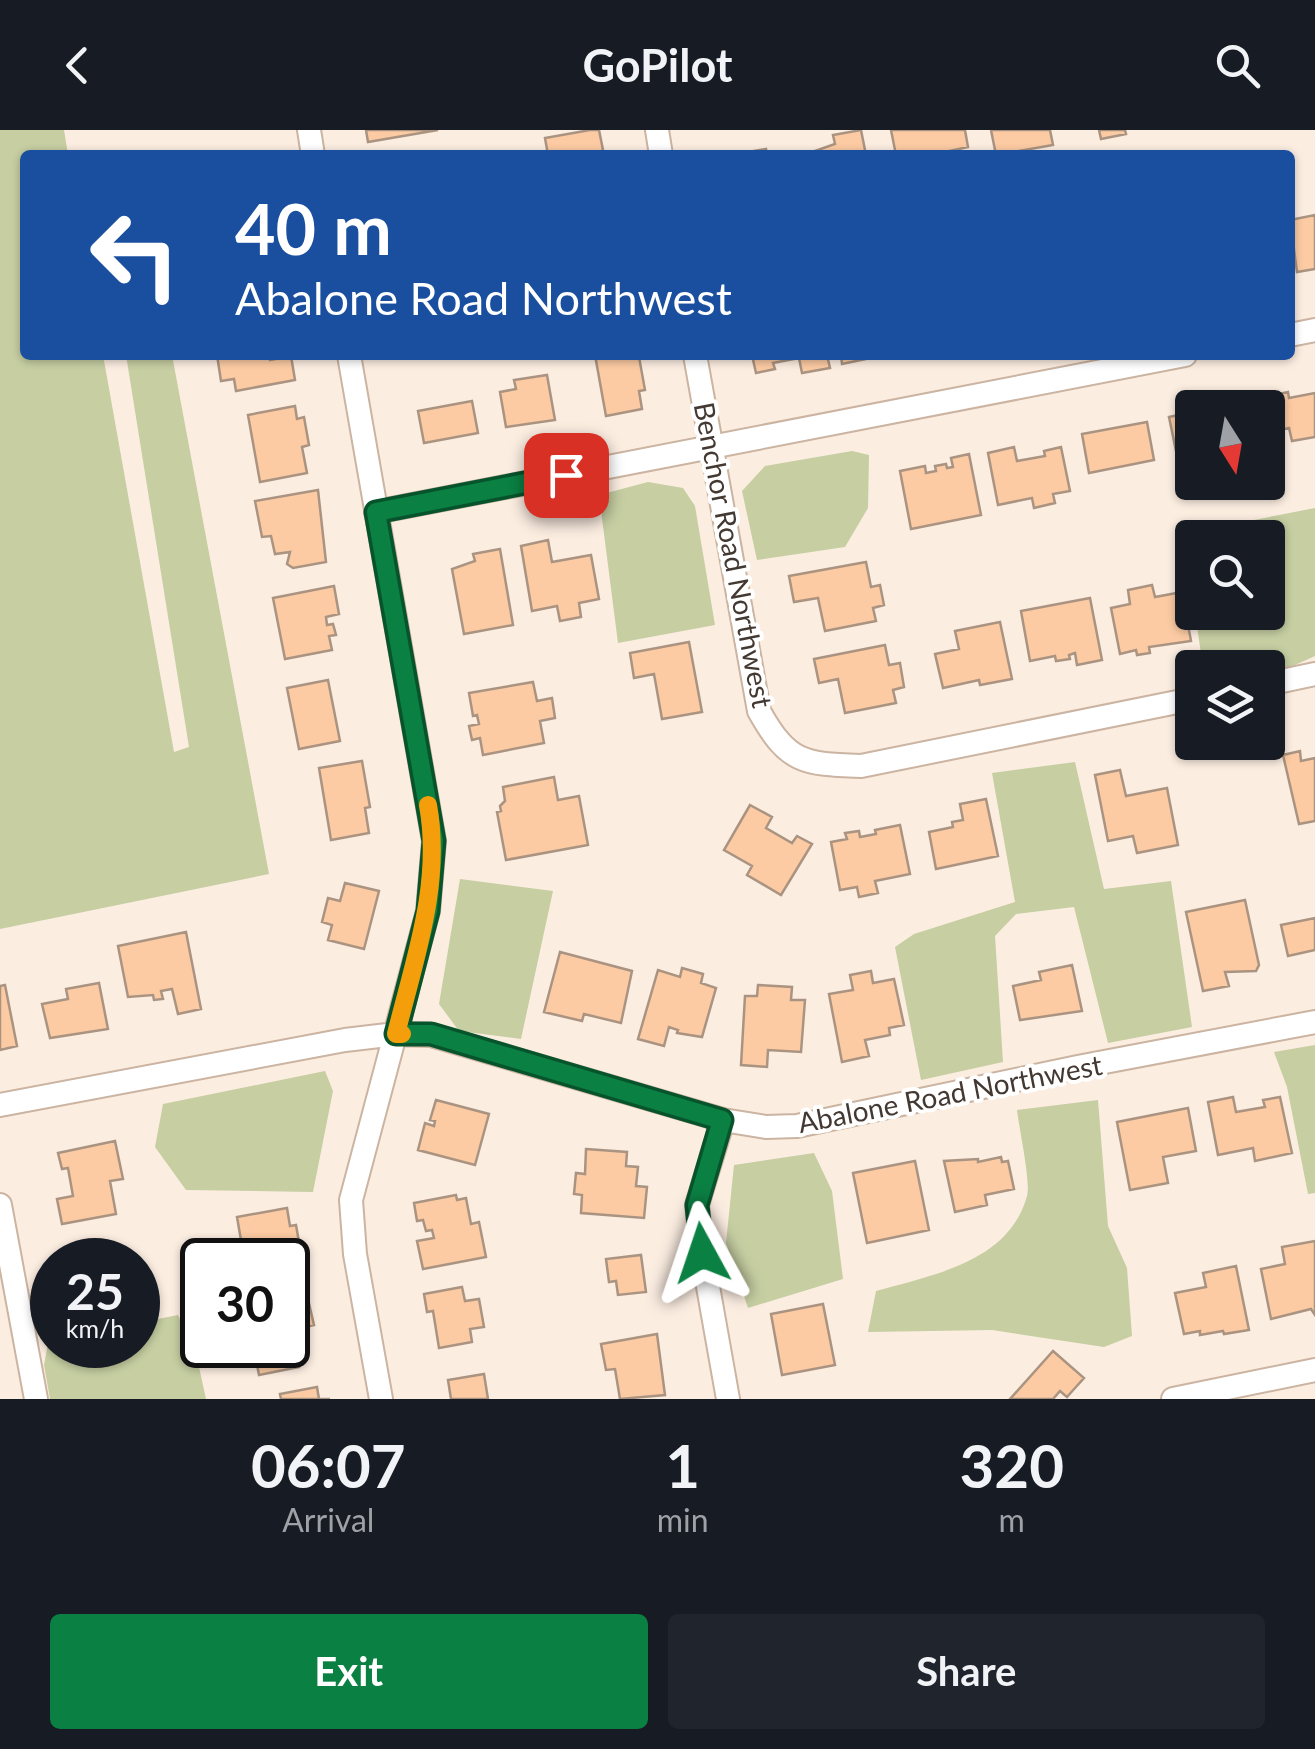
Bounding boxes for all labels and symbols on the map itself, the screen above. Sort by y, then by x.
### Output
north arrow [1175,390,1285,500]
street label: Benchor Road Northwest [688,399,780,710]
pin [524,433,609,518]
street label: Abalone Road Northwest [795,1047,1105,1139]
position arrow [650,1201,754,1305]
speed limit sign: 30 [180,1238,310,1368]

